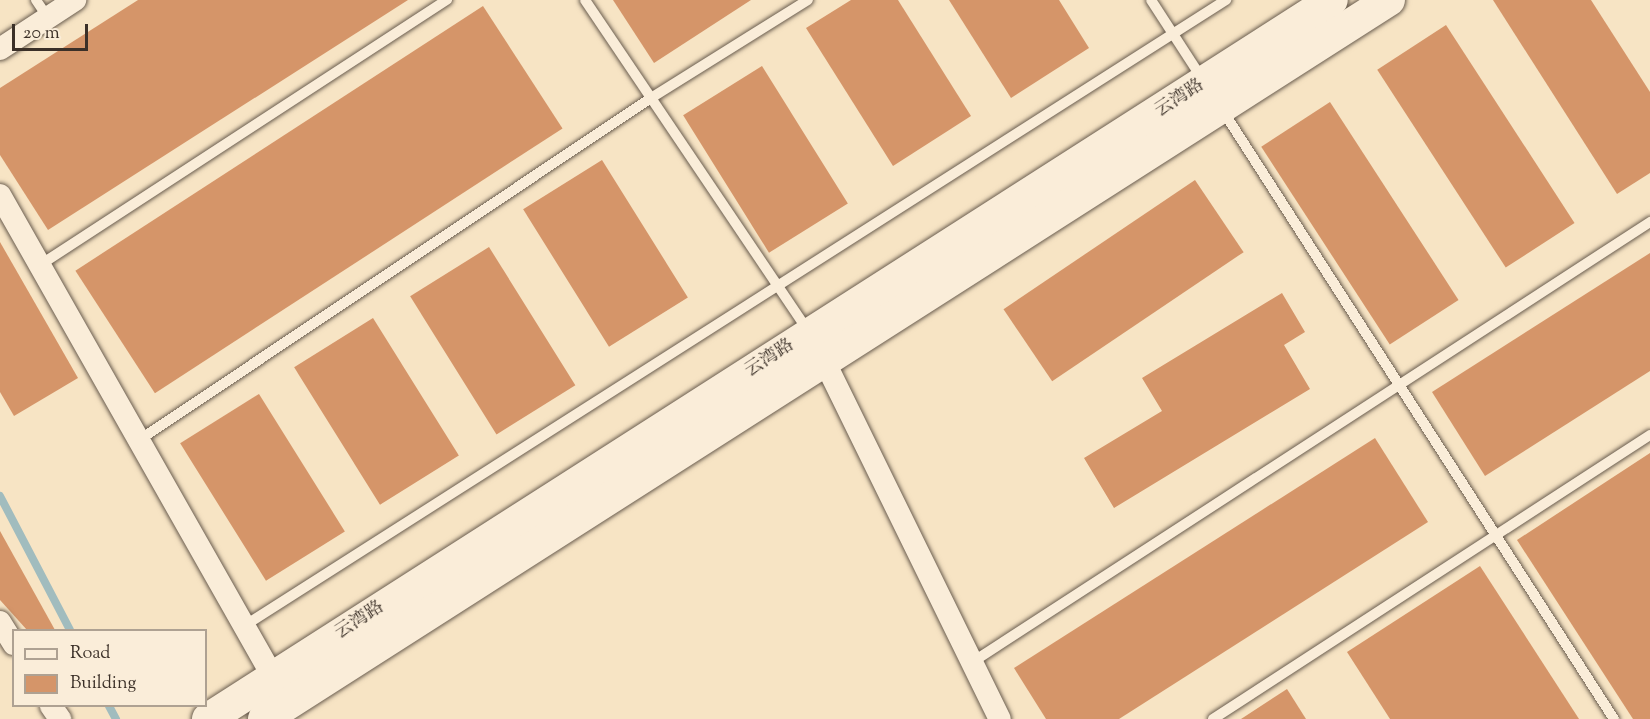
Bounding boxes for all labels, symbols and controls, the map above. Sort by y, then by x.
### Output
scale bar [15,12,92,50]
text: 20 m [23,21,60,47]
street label: 云湾路 [1151,75,1209,123]
street label: 云湾路 [741,335,799,383]
street label: 云湾路 [331,597,389,645]
legend [12,629,207,707]
text: Road [70,641,110,667]
text: Building [70,671,136,697]

